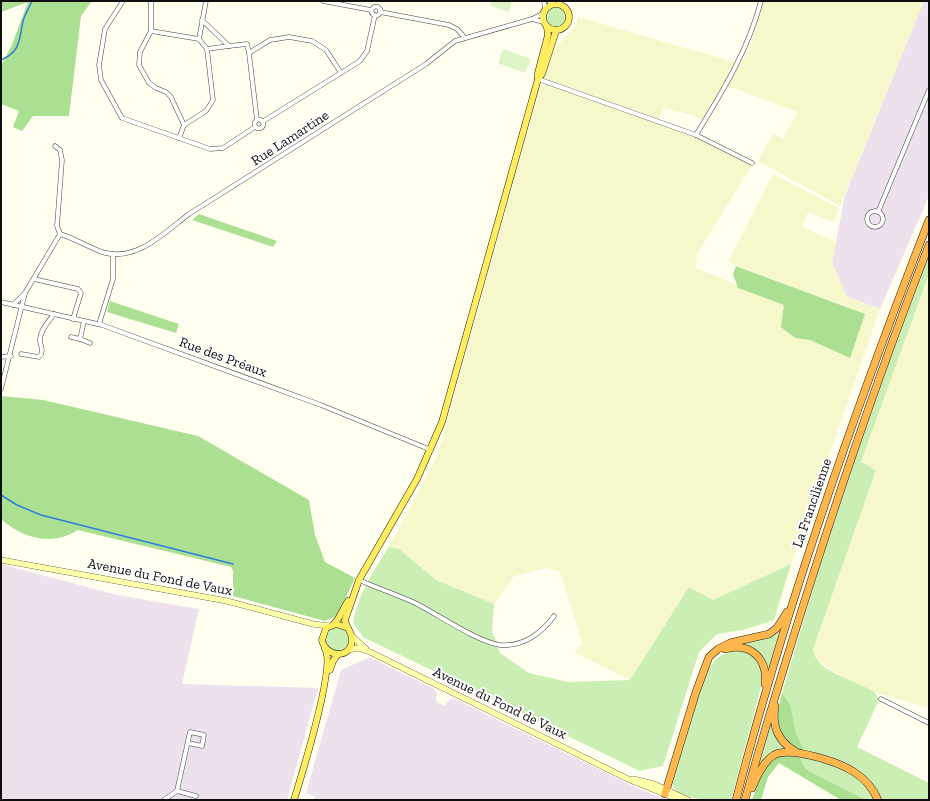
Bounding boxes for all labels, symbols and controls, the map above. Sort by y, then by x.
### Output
street label: Rue Lamartine [248,106,332,169]
street label: Rue des Préaux [177,333,269,381]
street label: La Francilienne [789,456,835,550]
street label: Avenue du Fond de Vaux [86,555,234,599]
street label: Avenue du Fond de Vaux [430,663,570,743]

